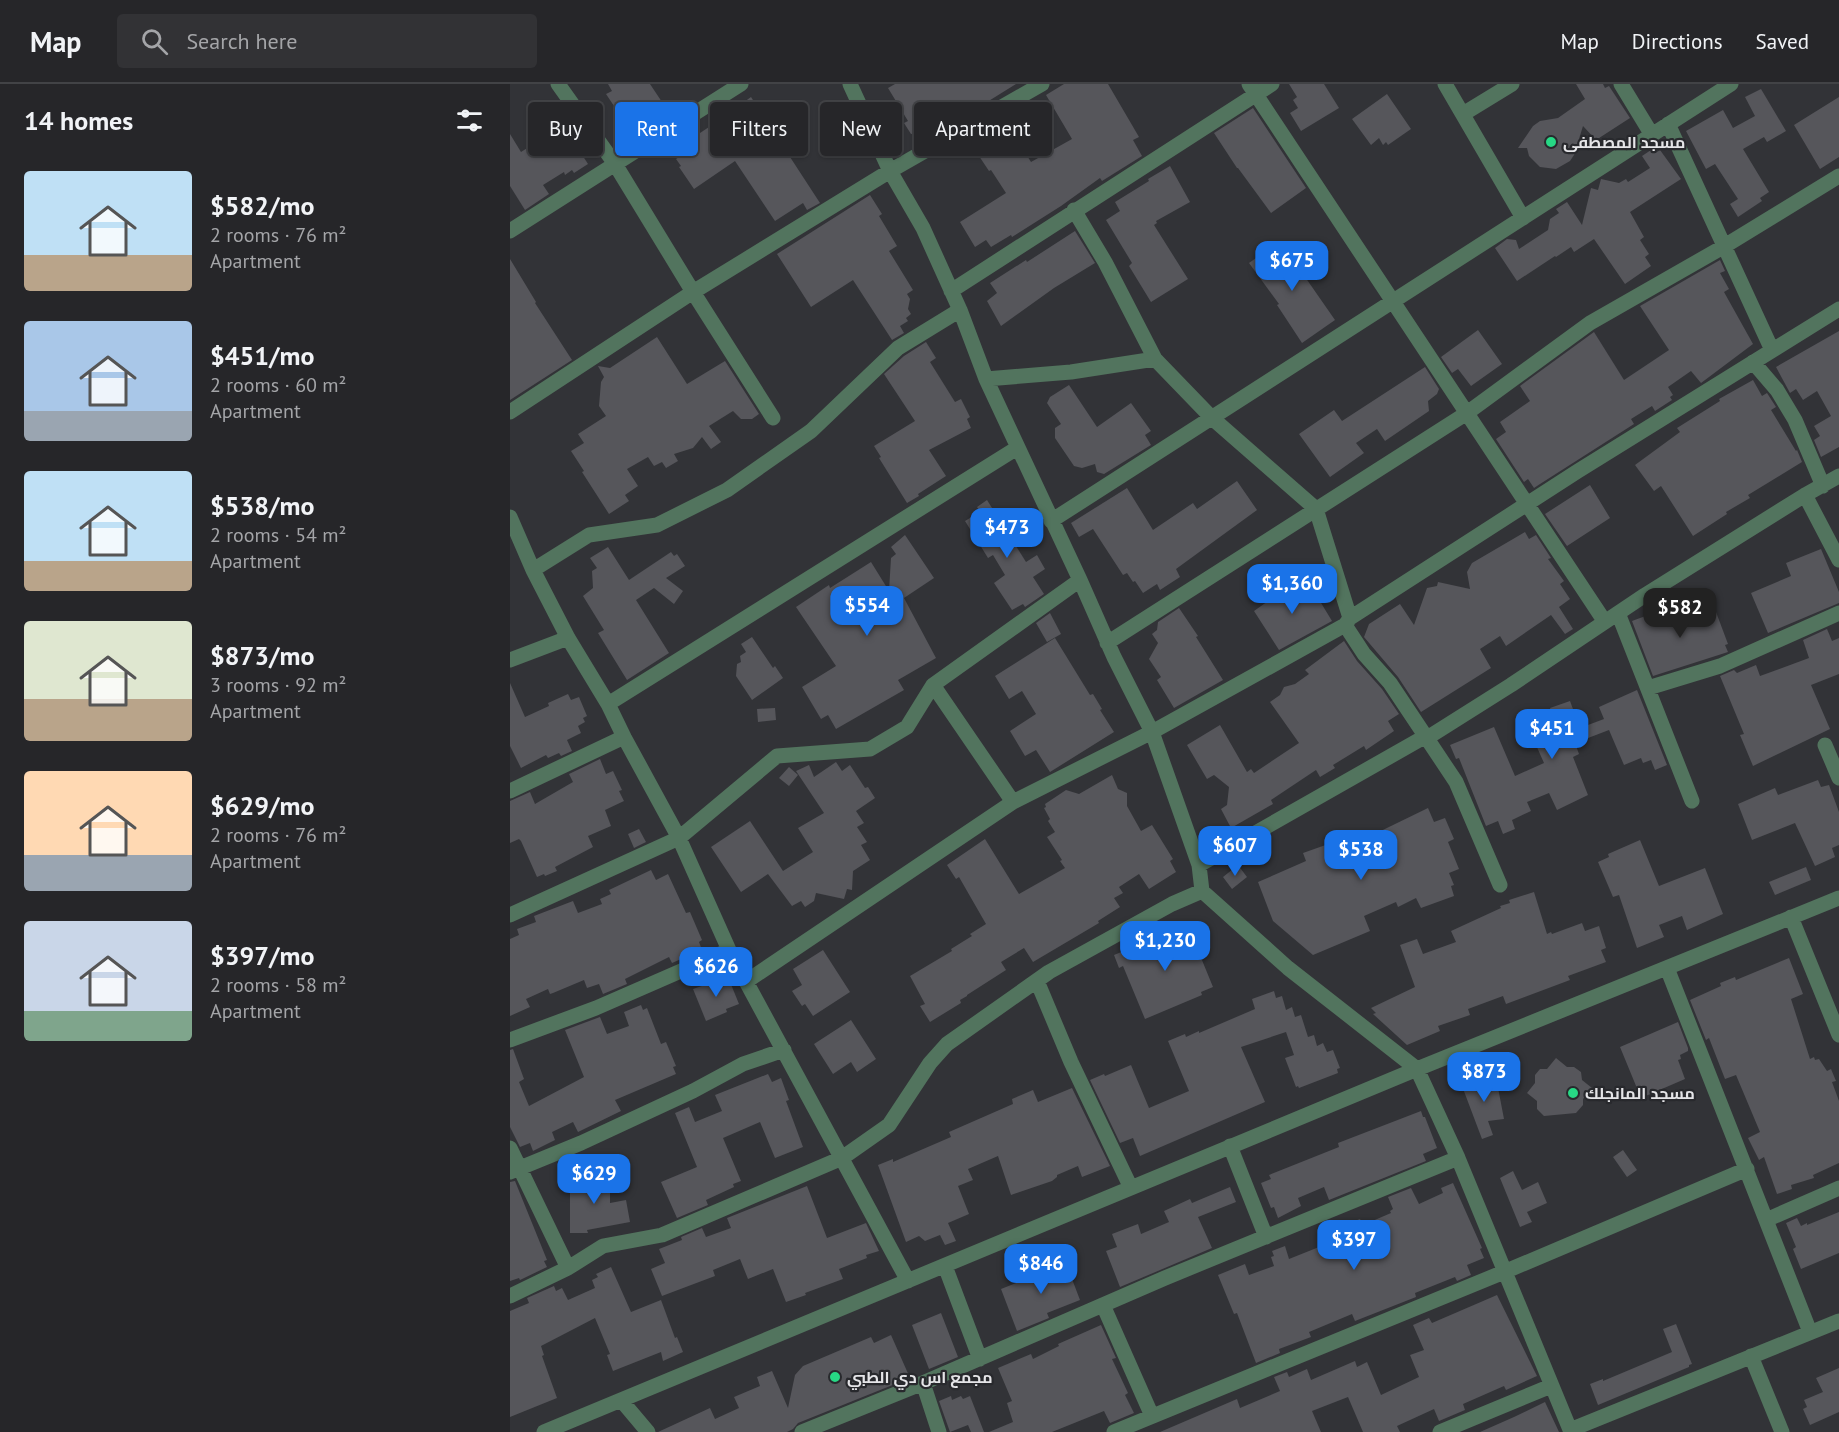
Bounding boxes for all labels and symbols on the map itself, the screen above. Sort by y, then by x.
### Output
place label: مسجد المصطفى [1563,132,1685,152]
marker: مسجد المصطفى [1544,135,1558,149]
pin: $675 [1256,241,1328,292]
pin: $473 [971,508,1043,559]
pin: $1,360 [1243,564,1341,615]
pin: $554 [831,586,903,637]
pin: $582 [1644,588,1716,639]
pin: $451 [1516,709,1588,760]
pin: $607 [1199,826,1271,877]
pin: $538 [1325,830,1397,881]
pin: $1,230 [1116,921,1214,972]
pin: $626 [680,947,752,998]
pin: $873 [1448,1052,1520,1103]
place label: مسجد المانجلك [1585,1083,1695,1103]
marker: مسجد المانجلك [1566,1086,1580,1100]
pin: $629 [558,1154,630,1205]
pin: $397 [1318,1220,1390,1271]
pin: $846 [1005,1244,1077,1295]
place label: مجمع اس دي الطبي [847,1367,993,1390]
marker: مجمع اس دي الطبي [828,1370,842,1384]

